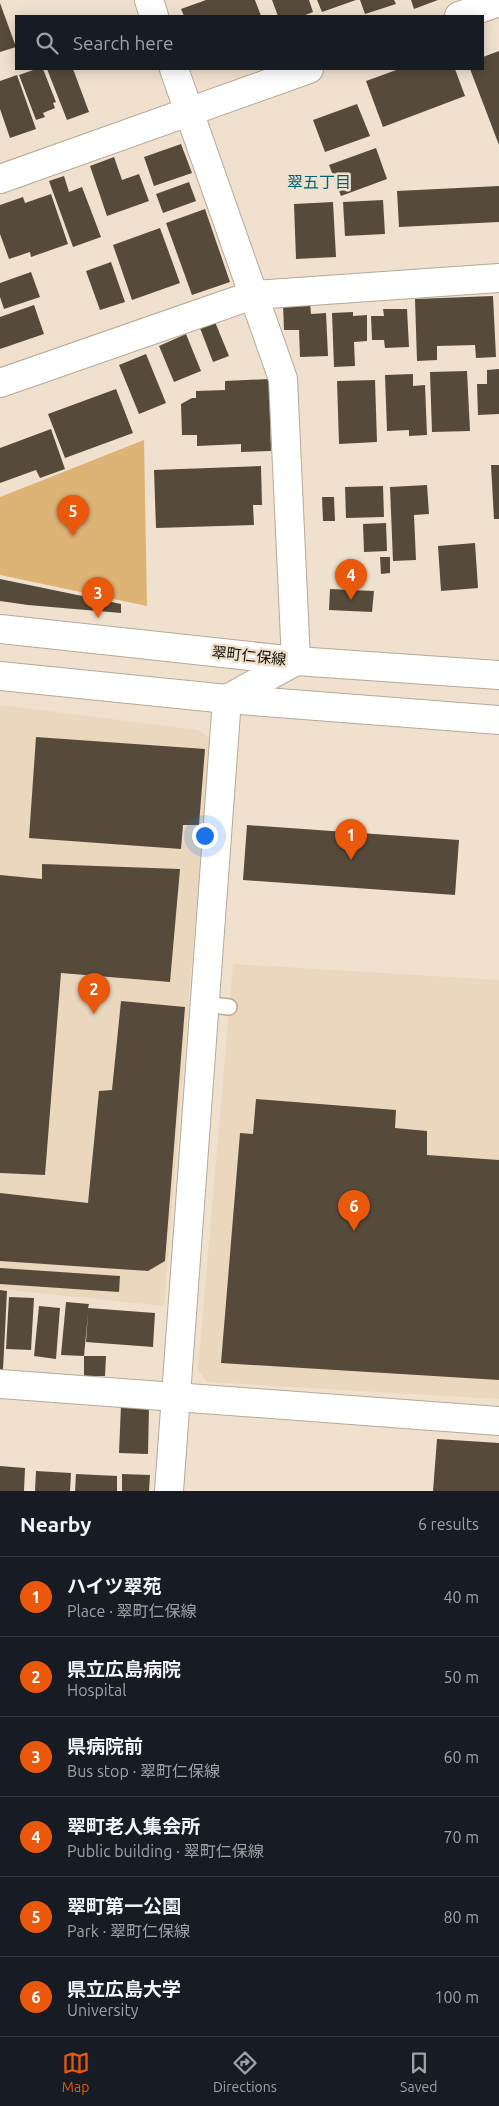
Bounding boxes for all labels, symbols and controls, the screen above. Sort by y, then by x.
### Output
search box [15,15,484,70]
icon: search [33,29,61,57]
text: Search here [73,32,173,54]
district label: 翠五丁目 [287,173,351,191]
pin: 5 [57,495,89,536]
pin: 4 [335,559,367,600]
pin: 3 [82,577,114,618]
street label: 翠町仁保線 [211,643,287,668]
pin: 1 [335,819,367,860]
your location [192,823,218,849]
pin: 2 [78,973,110,1014]
pin: 6 [338,1190,370,1231]
text: Nearby [20,1512,91,1536]
text: 6 results [418,1515,479,1533]
text: ハイツ翠苑 [67,1575,162,1597]
text: 1 [31,1588,41,1606]
text: 40 m [443,1588,479,1606]
text: Place · 翠町仁保線 [67,1602,197,1620]
text: 県立広島病院 [67,1658,181,1680]
text: 2 [31,1668,41,1686]
text: 50 m [443,1668,479,1686]
text: Hospital [67,1681,126,1699]
text: 県病院前 [67,1735,143,1757]
text: 3 [31,1748,41,1766]
text: 60 m [443,1748,479,1766]
text: Bus stop · 翠町仁保線 [67,1762,220,1780]
text: 翠町老人集会所 [67,1815,200,1837]
text: 4 [31,1828,41,1846]
text: 70 m [443,1828,479,1846]
text: Public building · 翠町仁保線 [67,1842,264,1860]
text: 翠町第一公園 [67,1895,181,1917]
text: 5 [31,1908,41,1926]
text: 80 m [443,1908,479,1926]
text: Park · 翠町仁保線 [67,1922,190,1940]
text: 県立広島大学 [67,1978,181,2000]
text: 6 [31,1988,41,2006]
text: 100 m [434,1988,479,2006]
text: University [67,2001,138,2019]
tab: Map [62,2049,90,2095]
tab: Directions [213,2049,277,2095]
tab: Saved [400,2049,437,2095]

